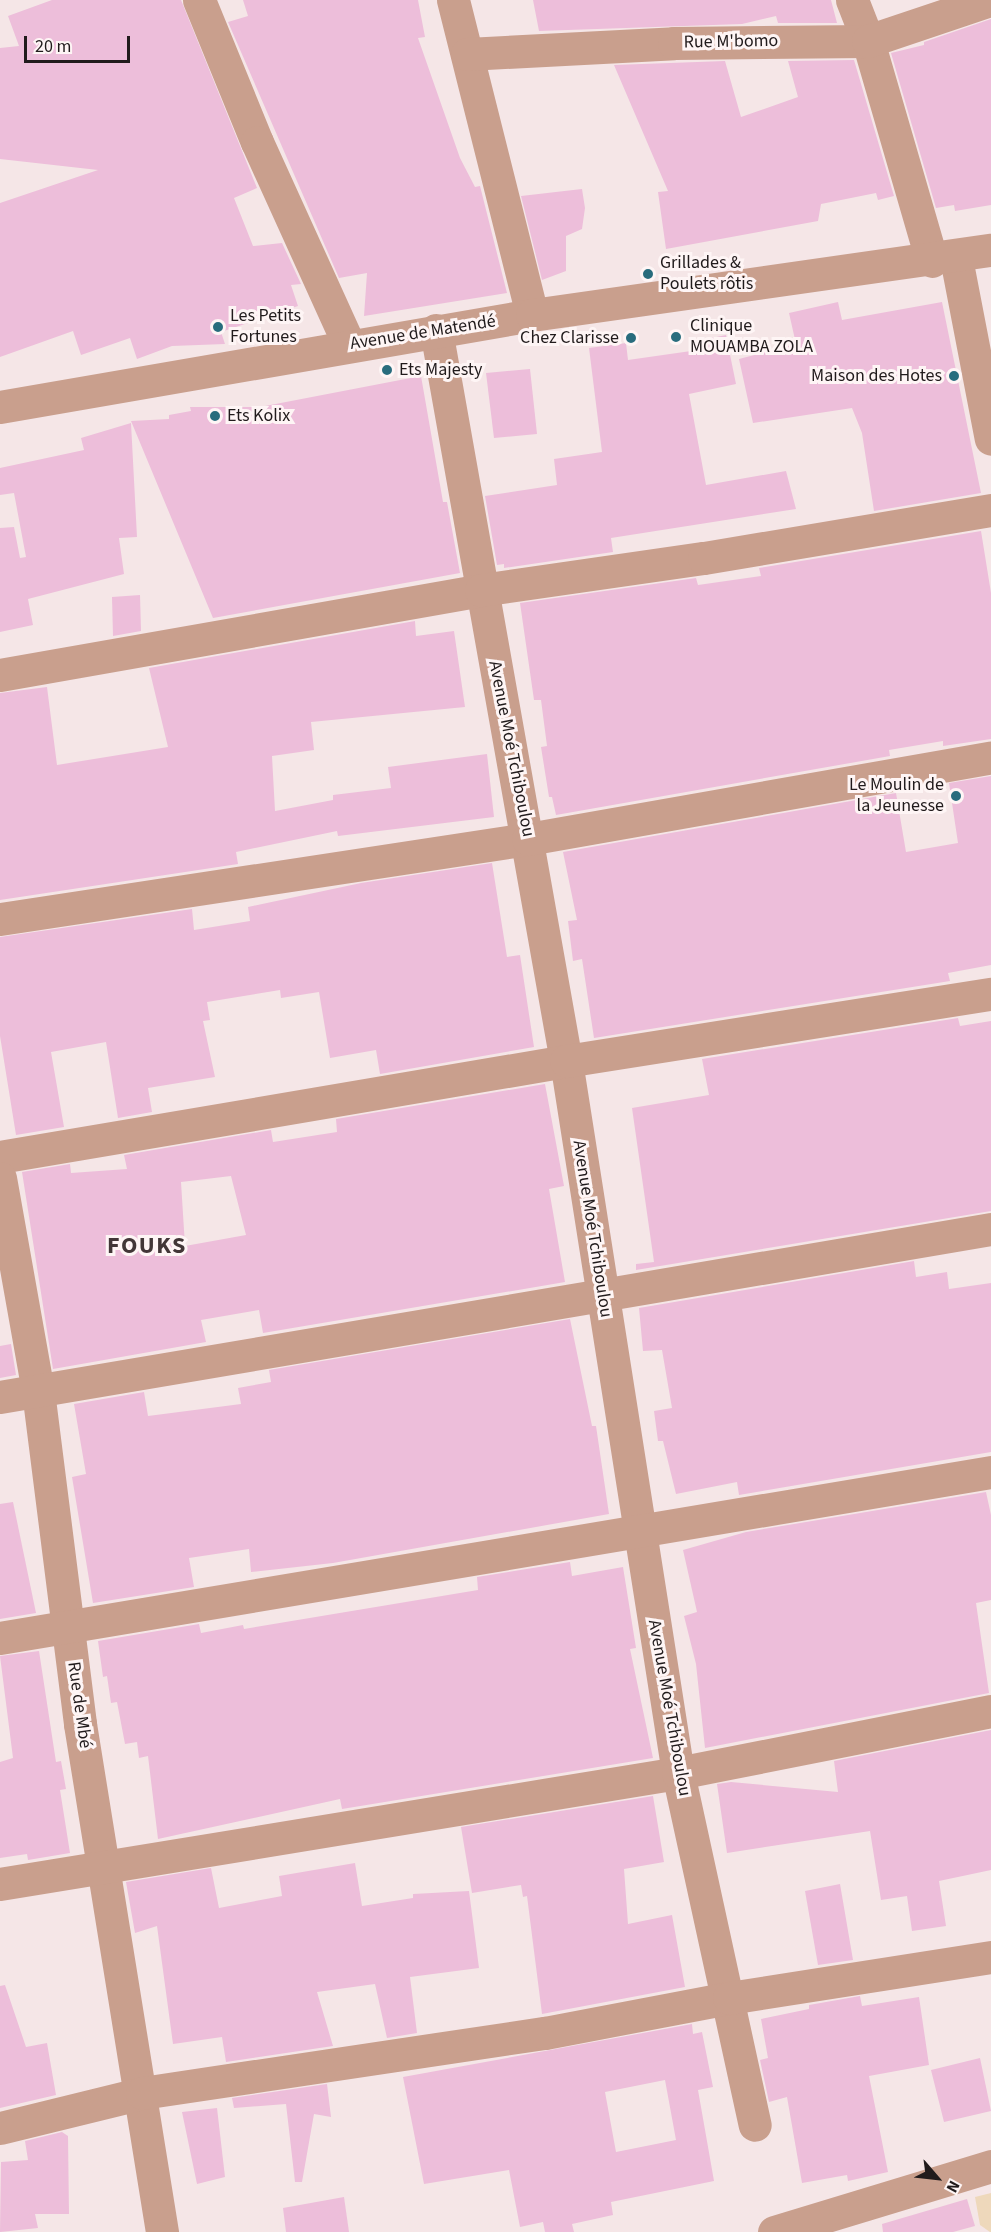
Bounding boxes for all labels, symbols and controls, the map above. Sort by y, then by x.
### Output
scale bar [27,24,134,62]
street label: Rue M'bomo [684,30,778,54]
text: 20 m [35,34,71,59]
place label: Grillades & Poulets rôtis [660,253,753,296]
marker: Grillades & Poulets rôtis [641,267,655,281]
place label: Les Petits Fortunes [230,306,301,348]
street label: Avenue de Matendé [349,311,497,355]
place label: Clinique MOUAMBA ZOLA [690,316,813,358]
marker: Les Petits Fortunes [211,320,225,334]
place label: Chez Clarisse [520,327,619,349]
marker: Clinique MOUAMBA ZOLA [667,328,685,346]
marker: Chez Clarisse [624,331,638,345]
place label: Ets Majesty [399,359,482,381]
marker: Ets Majesty [380,363,394,377]
place label: Maison des Hotes [811,365,942,387]
marker: Maison des Hotes [947,369,961,383]
place label: Ets Kolix [227,405,290,427]
marker: Ets Kolix [208,409,222,423]
street label: Avenue Moé Tchiboulou [483,659,539,839]
place label: Le Moulin de la Jeunesse [849,775,944,818]
marker: Le Moulin de la Jeunesse [949,789,963,803]
street label: Avenue Moé Tchiboulou [567,1139,617,1319]
district label: FOUKS [107,1232,187,1260]
street label: Avenue Moé Tchiboulou [643,1618,695,1798]
street label: Rue de Mbé [62,1660,96,1750]
north arrow [907,2148,967,2208]
text: N [941,2177,965,2196]

